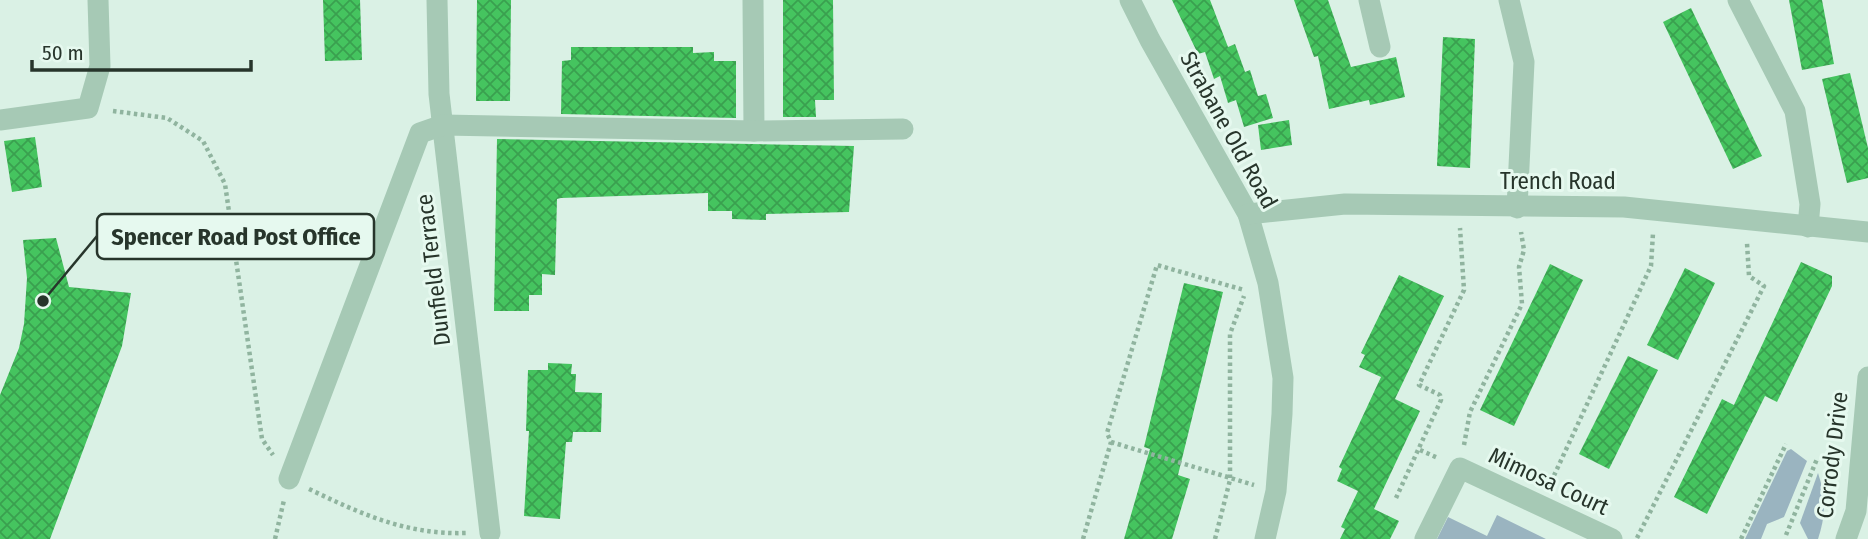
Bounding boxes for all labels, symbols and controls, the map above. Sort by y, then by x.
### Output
scale bar [32,28,250,72]
text: 50 m [42,40,84,66]
street label: Strabane Old Road [1174,46,1284,214]
street label: Trench Road [1500,167,1616,195]
street label: Dunfield Terrace [410,192,456,348]
callout: Spencer Road Post Office [97,214,374,259]
text: Spencer Road Post Office [111,223,361,251]
street label: Corrody Drive [1810,390,1854,520]
street label: Mimosa Court [1485,441,1614,521]

